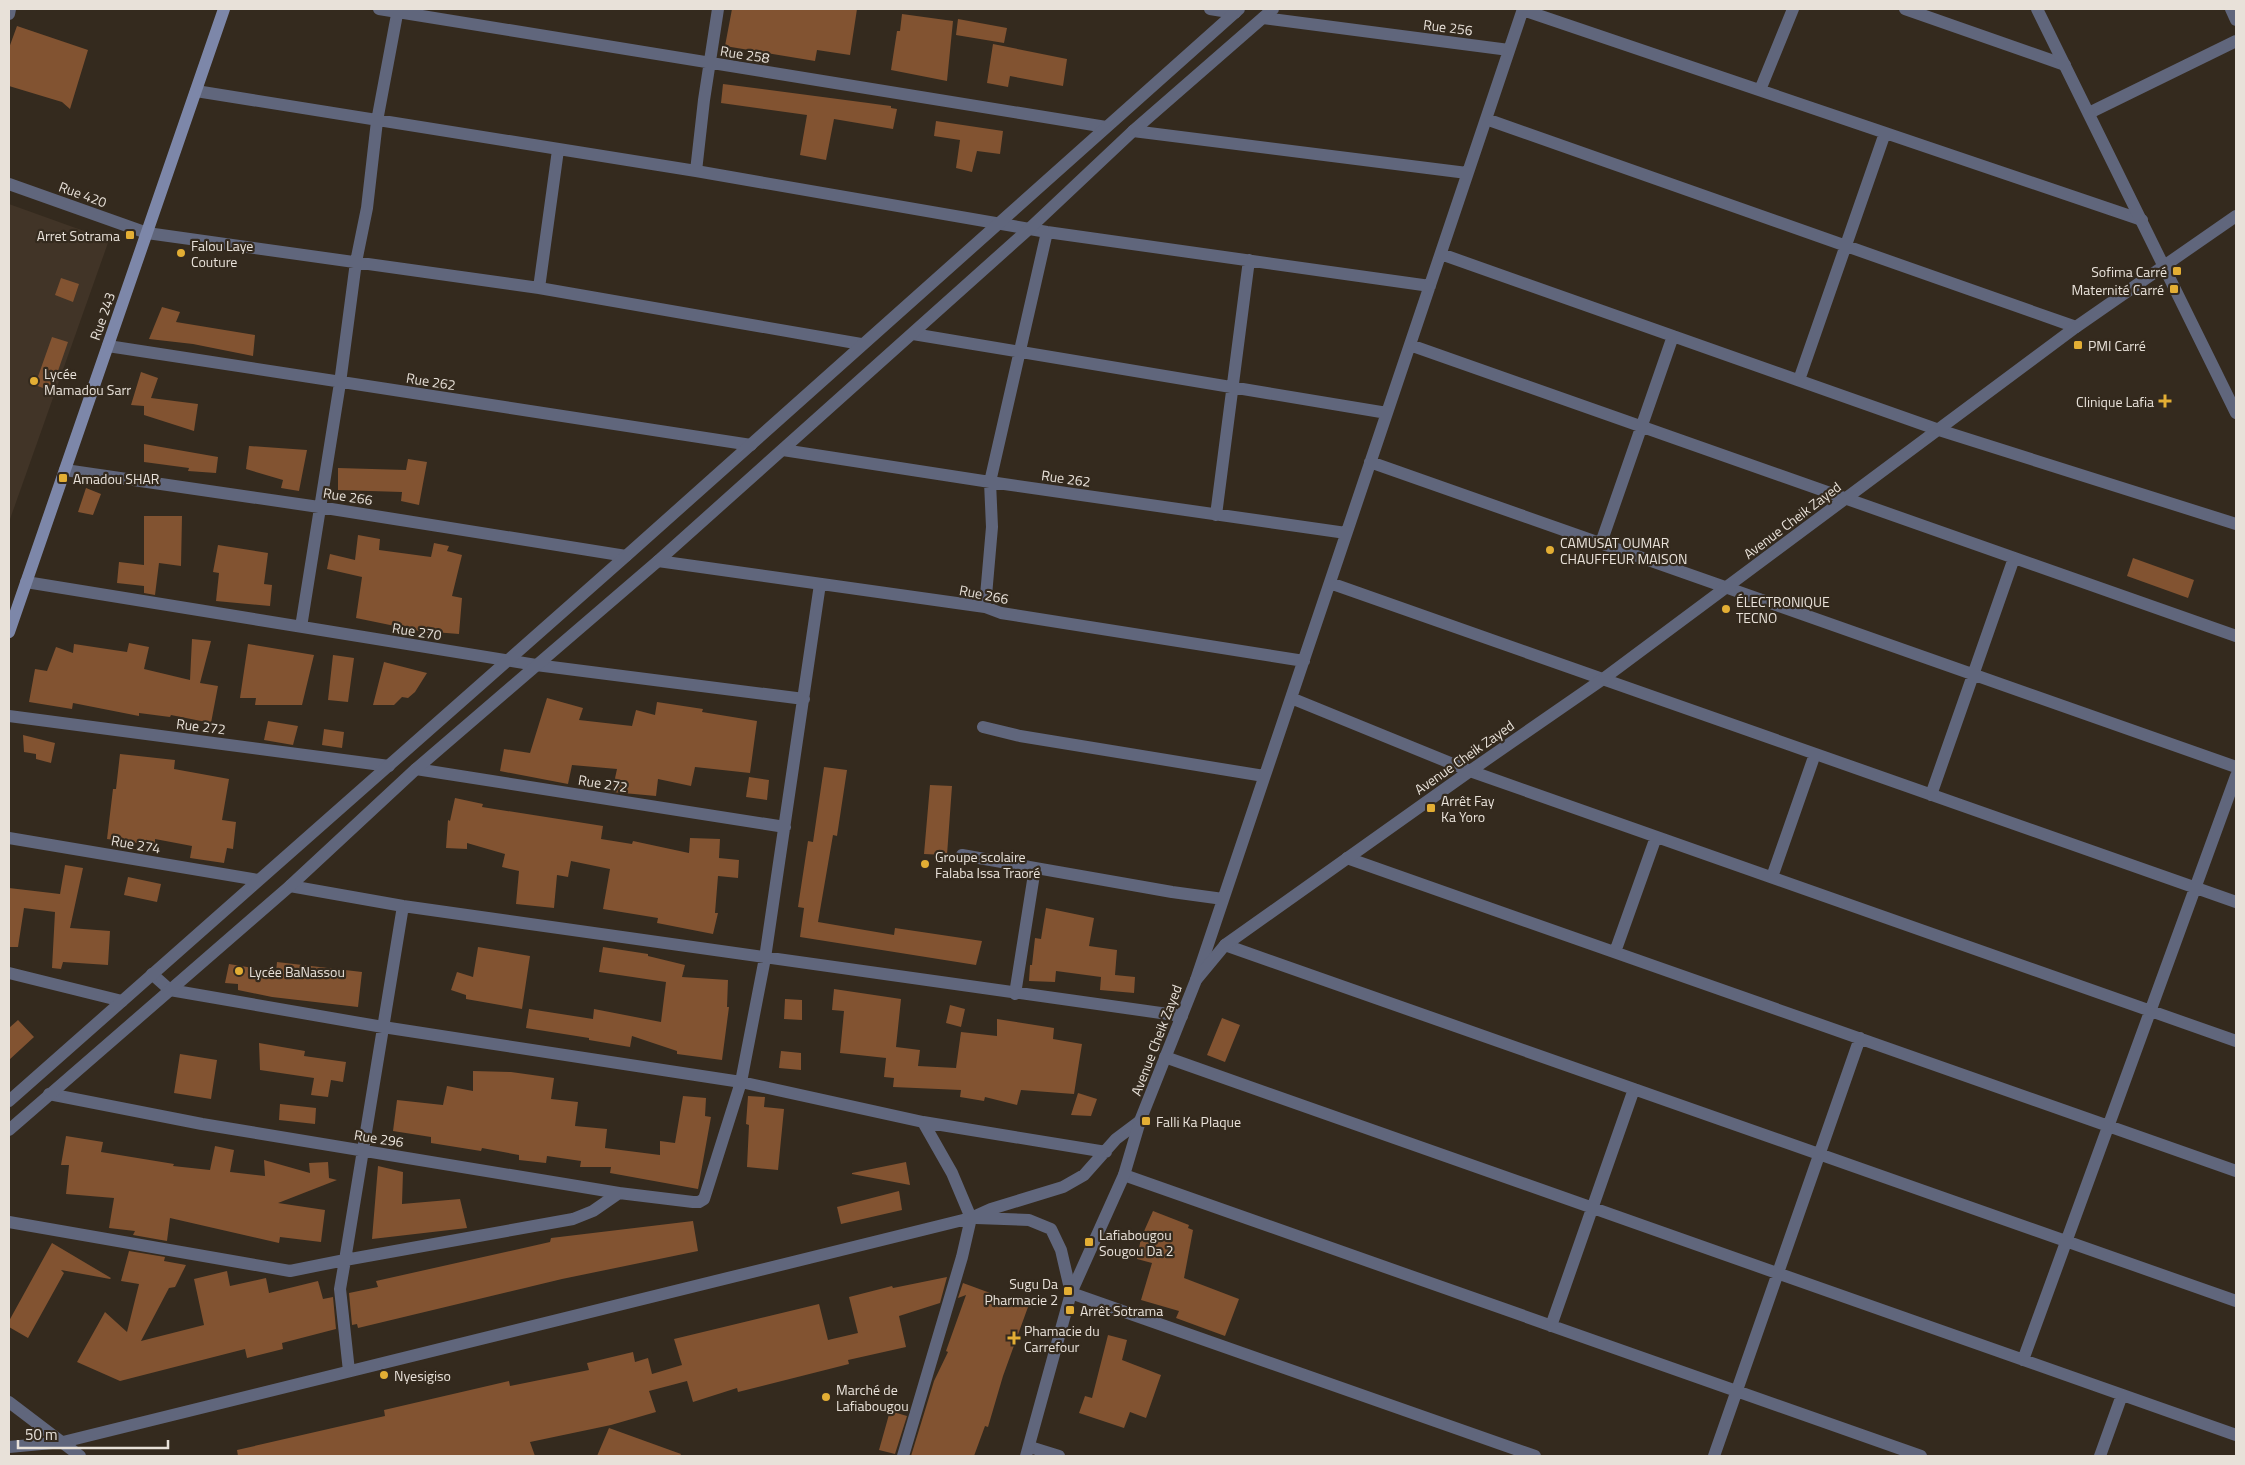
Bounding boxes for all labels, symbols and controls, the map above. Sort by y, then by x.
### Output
street label: Rue 256 [1422,14,1474,40]
street label: Rue 258 [719,40,771,68]
street label: Rue 420 [56,176,110,212]
place label: Arret Sotrama [37,225,120,246]
marker: Arret Sotrama [124,229,136,241]
place label: Falou Laye Couture [191,235,253,272]
marker: Falou Laye Couture [175,247,187,259]
place label: Sofima Carré [2091,261,2167,282]
marker: Sofima Carré [2171,265,2183,277]
place label: Maternité Carré [2072,279,2164,300]
marker: Maternité Carré [2168,283,2180,295]
street label: Rue 243 [84,289,120,343]
place label: PMI Carré [2088,335,2146,356]
marker: PMI Carré [2072,339,2084,351]
place label: Lycée Mamadou Sarr [44,363,131,400]
street label: Rue 262 [405,367,457,395]
marker: Lycée Mamadou Sarr [28,375,40,387]
place label: Clinique Lafia [2076,391,2154,412]
marker: Clinique Lafia [2158,394,2172,408]
street label: Rue 262 [1040,464,1092,492]
place label: Amadou SHAR [73,468,159,489]
marker: Amadou SHAR [57,472,69,484]
street label: Avenue Cheik Zayed [1739,476,1845,564]
street label: Rue 266 [322,482,374,510]
place label: CAMUSAT OUMAR CHAUFFEUR MAISON [1560,532,1687,569]
marker: CAMUSAT OUMAR CHAUFFEUR MAISON [1544,544,1556,556]
street label: Rue 266 [958,579,1011,609]
place label: ÉLECTRONIQUE TECNO [1736,591,1830,628]
marker: ÉLECTRONIQUE TECNO [1720,603,1732,615]
street label: Rue 270 [391,617,443,645]
street label: Rue 272 [175,713,227,739]
street label: Avenue Cheik Zayed [1410,715,1518,799]
street label: Rue 272 [577,769,629,797]
place label: Arrêt Fay Ka Yoro [1441,790,1495,827]
marker: Arrêt Fay Ka Yoro [1425,802,1437,814]
street label: Rue 274 [110,829,162,859]
place label: Groupe scolaire Falaba Issa Traoré [935,846,1040,883]
marker: Groupe scolaire Falaba Issa Traoré [919,858,931,870]
place label: Lycée BaNassou [249,961,345,982]
marker: Lycée BaNassou [233,965,245,977]
street label: Avenue Cheik Zayed [1125,981,1187,1099]
place label: Falli Ka Plaque [1156,1111,1241,1132]
marker: Falli Ka Plaque [1140,1115,1152,1127]
street label: Rue 296 [353,1124,405,1152]
place label: Lafiabougou Sougou Da 2 [1099,1224,1173,1261]
marker: Lafiabougou Sougou Da 2 [1083,1236,1095,1248]
place label: Sugu Da Pharmacie 2 [984,1273,1058,1310]
marker: Sugu Da Pharmacie 2 [1062,1285,1074,1297]
place label: Arrêt Sotrama [1080,1300,1163,1321]
marker: Arrêt Sotrama [1064,1304,1076,1316]
place label: Phamacie du Carrefour [1024,1320,1100,1357]
marker: Phamacie du Carrefour [1008,1332,1020,1344]
place label: Nyesigiso [394,1365,451,1386]
marker: Nyesigiso [378,1369,390,1381]
place label: Marché de Lafiabougou [836,1379,909,1416]
marker: Marché de Lafiabougou [820,1391,832,1403]
scale bar [18,1418,168,1450]
text: 50 m [25,1423,58,1446]

